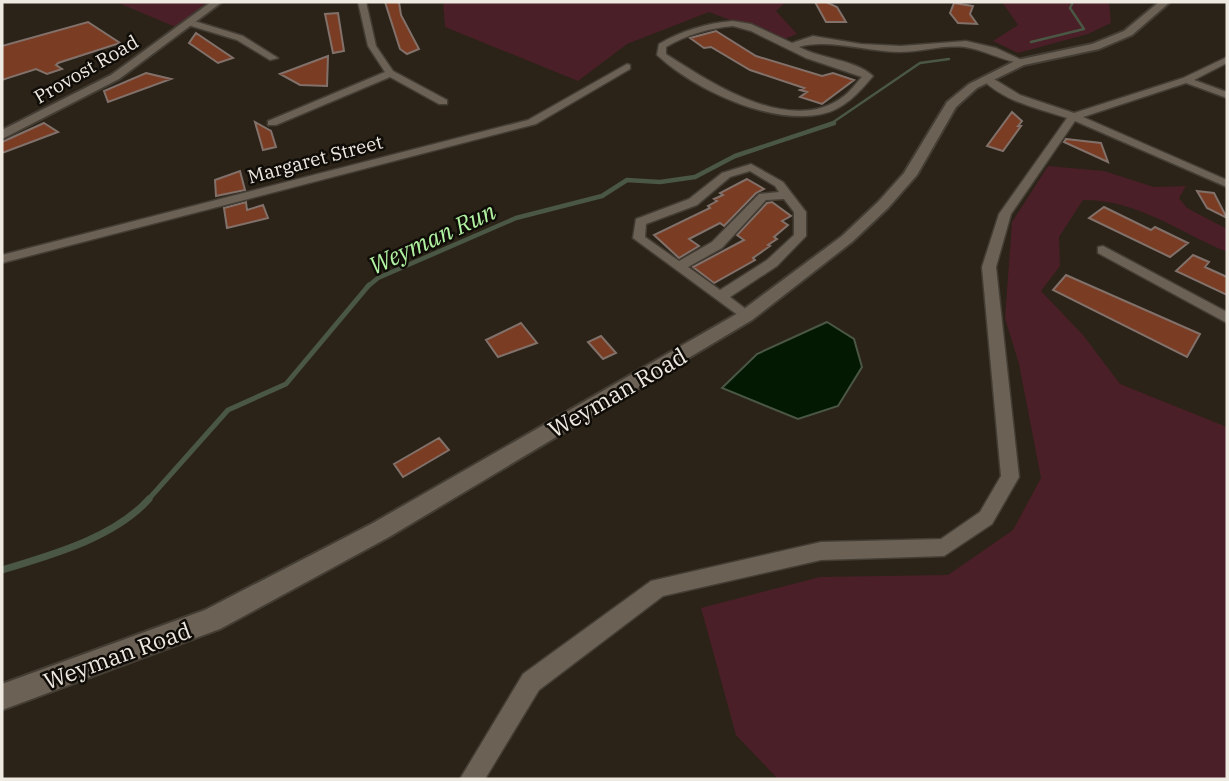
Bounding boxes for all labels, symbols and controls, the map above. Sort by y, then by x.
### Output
street label: Provost Road [29,29,143,109]
street label: Margaret Street [245,129,386,189]
water label: Weyman Run [363,195,501,281]
street label: Weyman Road [542,340,692,444]
street label: Weyman Road [39,614,195,696]

